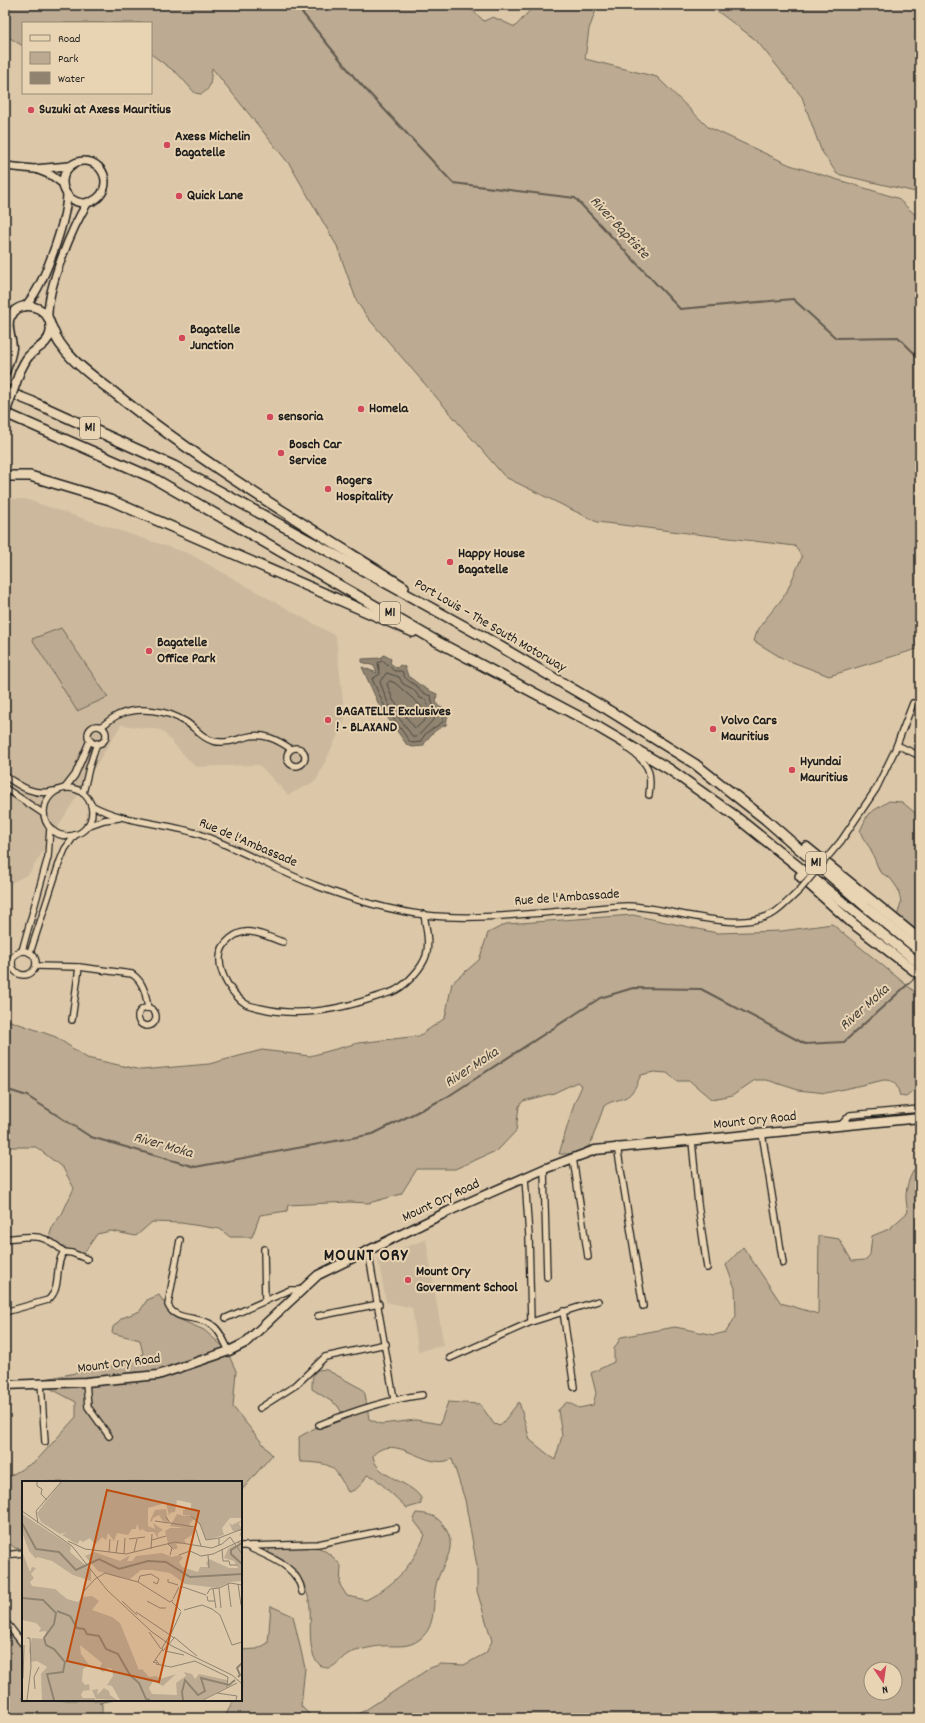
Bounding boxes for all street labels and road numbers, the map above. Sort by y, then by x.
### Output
road number: M1 [80,417,100,439]
street label: Port Louis – The South Motorway [410,574,570,678]
road number: M1 [380,602,400,624]
street label: Rue de l'Ambassade [196,813,300,873]
road number: M1 [806,852,826,874]
street label: Rue de l'Ambassade [514,884,620,912]
street label: Mount Ory Road [712,1107,798,1135]
street label: Mount Ory Road [399,1174,483,1228]
street label: Mount Ory Road [76,1349,162,1379]

